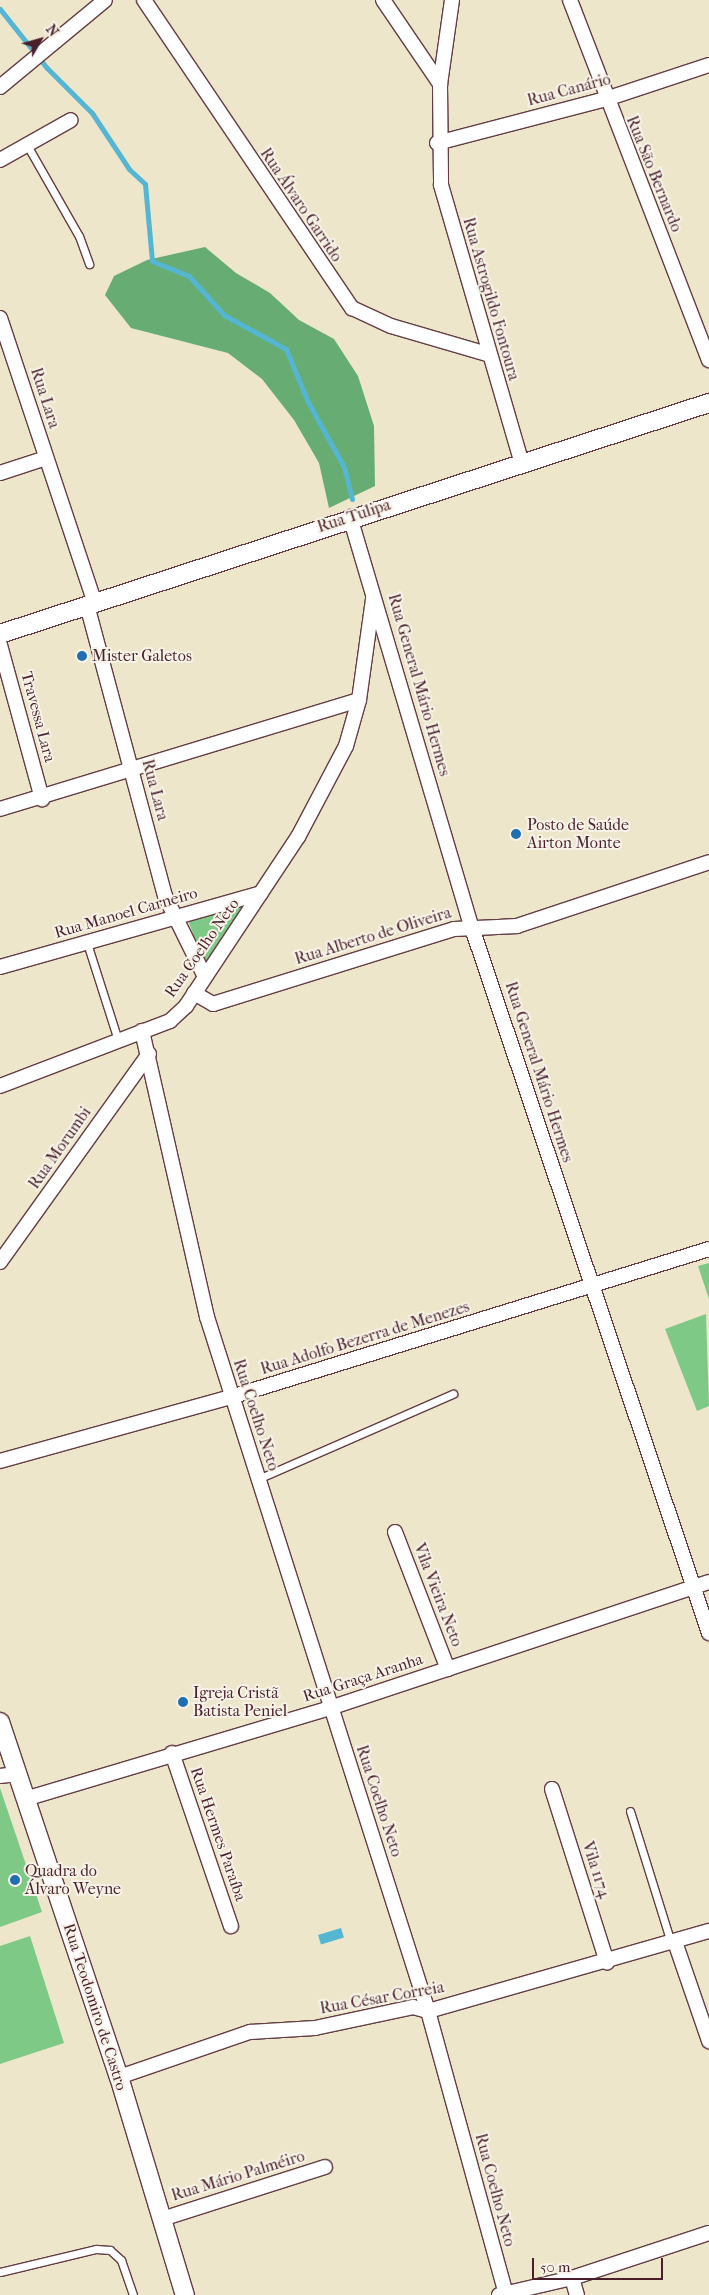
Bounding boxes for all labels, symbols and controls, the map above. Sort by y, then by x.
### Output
north arrow [15,15,65,65]
text: N [42,21,62,40]
street label: Rua Canário [525,70,613,110]
street label: Rua São Bernardo [622,113,686,235]
street label: Rua Álvaro Garrido [256,144,346,266]
street label: Rua Astrogildo Fontoura [459,215,523,383]
street label: Rua Lara [26,365,64,431]
street label: Rua Tulipa [315,495,393,537]
street label: Rua General Mário Hermes [384,592,454,778]
place label: Mister Galetos [92,646,192,666]
marker: Mister Galetos [76,650,88,662]
street label: Travessa Lara [17,670,59,764]
street label: Rua Lara [138,757,172,823]
place label: Posto de Saúde Airton Monte [527,815,629,853]
marker: Posto de Saúde Airton Monte [509,827,523,841]
street label: Rua Manoel Carneiro [52,883,200,943]
street label: Rua Coelho Neto [161,895,243,1001]
street label: Rua Alberto de Oliveira [292,903,454,969]
street label: Rua General Mário Hermes [501,979,577,1165]
street label: Rua Morumbi [25,1103,95,1193]
street label: Rua Adolfo Bezerra de Menezes [258,1297,472,1379]
street label: Rua Coelho Neto [229,1357,283,1473]
street label: Vila Vieira Neto [409,1541,467,1649]
street label: Rua Graça Aranha [301,1650,425,1706]
place label: Igreja Cristã Batista Peniel [193,1683,287,1721]
marker: Igreja Cristã Batista Peniel [177,1696,189,1708]
street label: Rua Coelho Neto [352,1743,406,1859]
street label: Rua Hermes Paraíba [186,1764,250,1904]
street label: Vila 1174 [578,1839,614,1901]
place label: Quadra do Álvaro Weyne [25,1861,121,1899]
marker: Quadra do Álvaro Weyne [9,1874,21,1886]
street label: Rua Teodomiro de Castro [59,1921,131,2093]
street label: Rua César Correia [318,1978,446,2018]
street label: Rua Coelho Neto [471,2131,519,2249]
street label: Rua Mário Palméiro [169,2147,307,2205]
scale bar [534,2248,665,2280]
text: 50 m [540,2258,570,2276]

